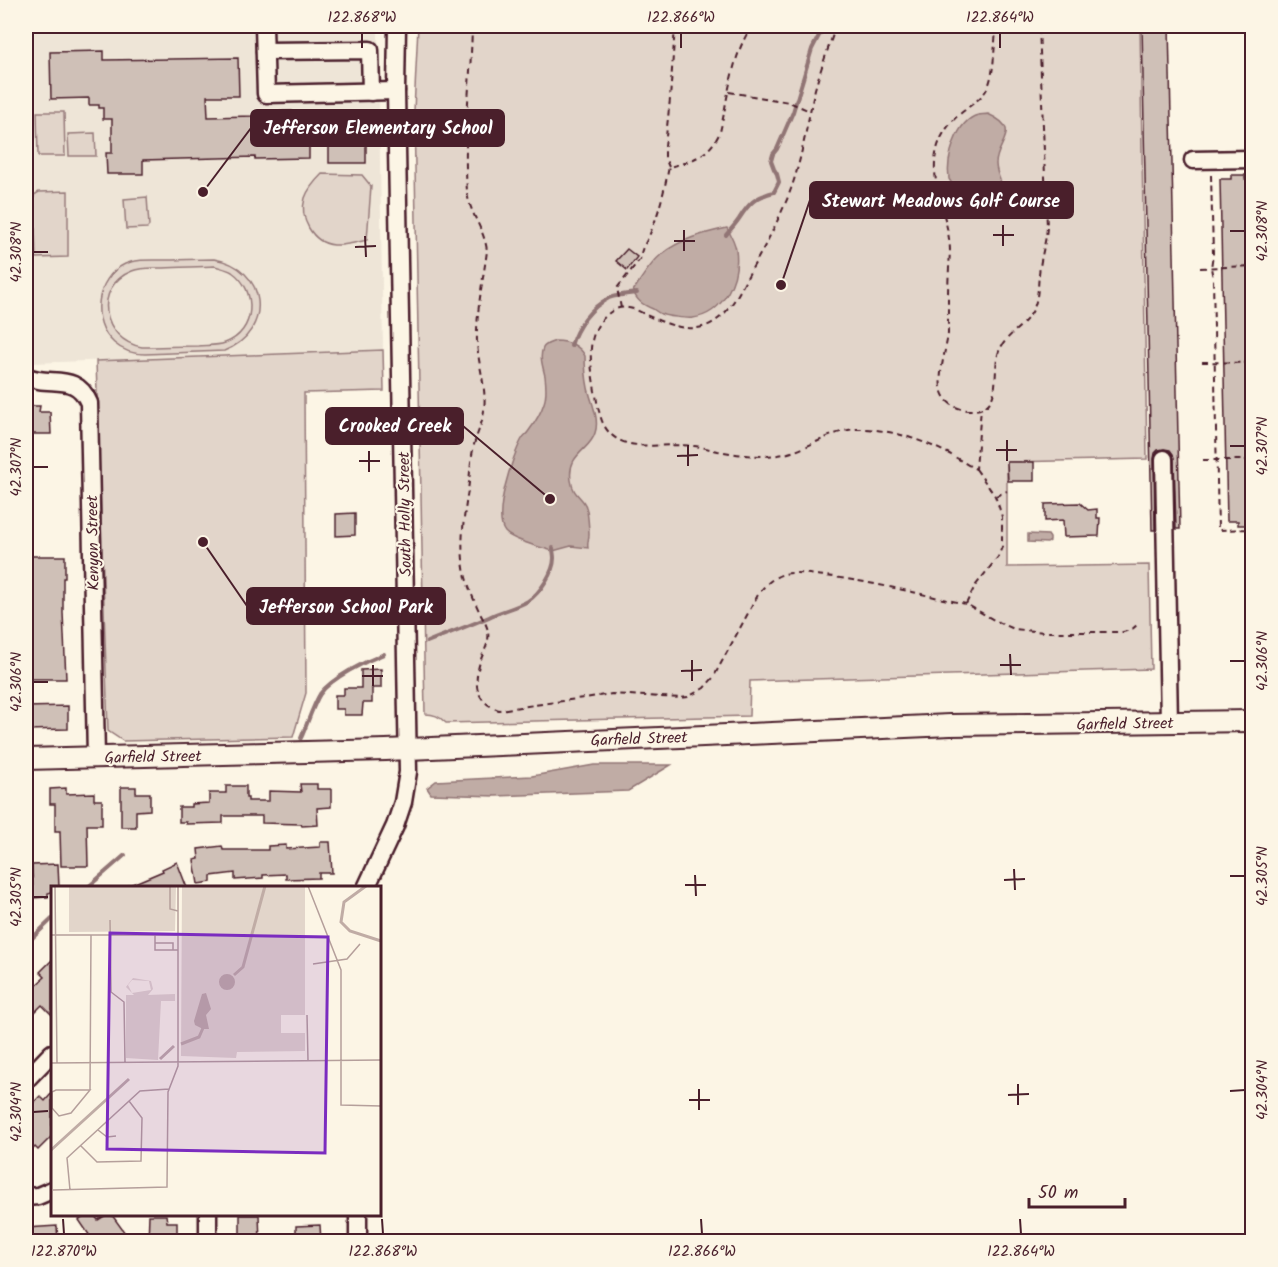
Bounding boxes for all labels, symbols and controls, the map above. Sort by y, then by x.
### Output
text: 122.868°W [328,6,397,30]
text: 122.866°W [647,6,715,30]
text: 122.864°W [966,6,1034,30]
callout: Jefferson Elementary School [251,110,504,146]
text: Jefferson Elementary School [263,115,493,144]
callout: Stewart Meadows Golf Course [810,182,1073,218]
text: Stewart Meadows Golf Course [822,188,1060,217]
text: 42.308°N [1251,201,1275,261]
text: 42.308°N [5,222,29,282]
callout: Crooked Creek [326,408,463,444]
text: Crooked Creek [339,413,452,442]
text: 42.307°N [1251,417,1275,475]
text: 42.307°N [5,438,29,496]
street label: South Holly Street [392,450,419,577]
street label: Kenyon Street [80,494,107,591]
callout: Jefferson School Park [247,588,445,624]
text: Jefferson School Park [259,594,434,623]
text: 42.306°N [1251,631,1275,691]
text: 42.306°N [5,652,29,712]
street label: Garfield Street [1076,711,1175,738]
street label: Garfield Street [590,725,689,754]
street label: Garfield Street [104,744,203,771]
text: 42.305°N [1251,846,1275,906]
text: 42.305°N [5,867,29,927]
inset map [51,886,381,1216]
text: 42.304°N [1251,1060,1275,1120]
text: 42.304°N [5,1082,29,1142]
scale bar [1029,1171,1125,1209]
text: 50 m [1038,1179,1078,1208]
text: 122.870°W [31,1240,97,1264]
text: 122.868°W [349,1240,418,1264]
text: 122.866°W [668,1240,736,1264]
text: 122.864°W [987,1240,1055,1264]

